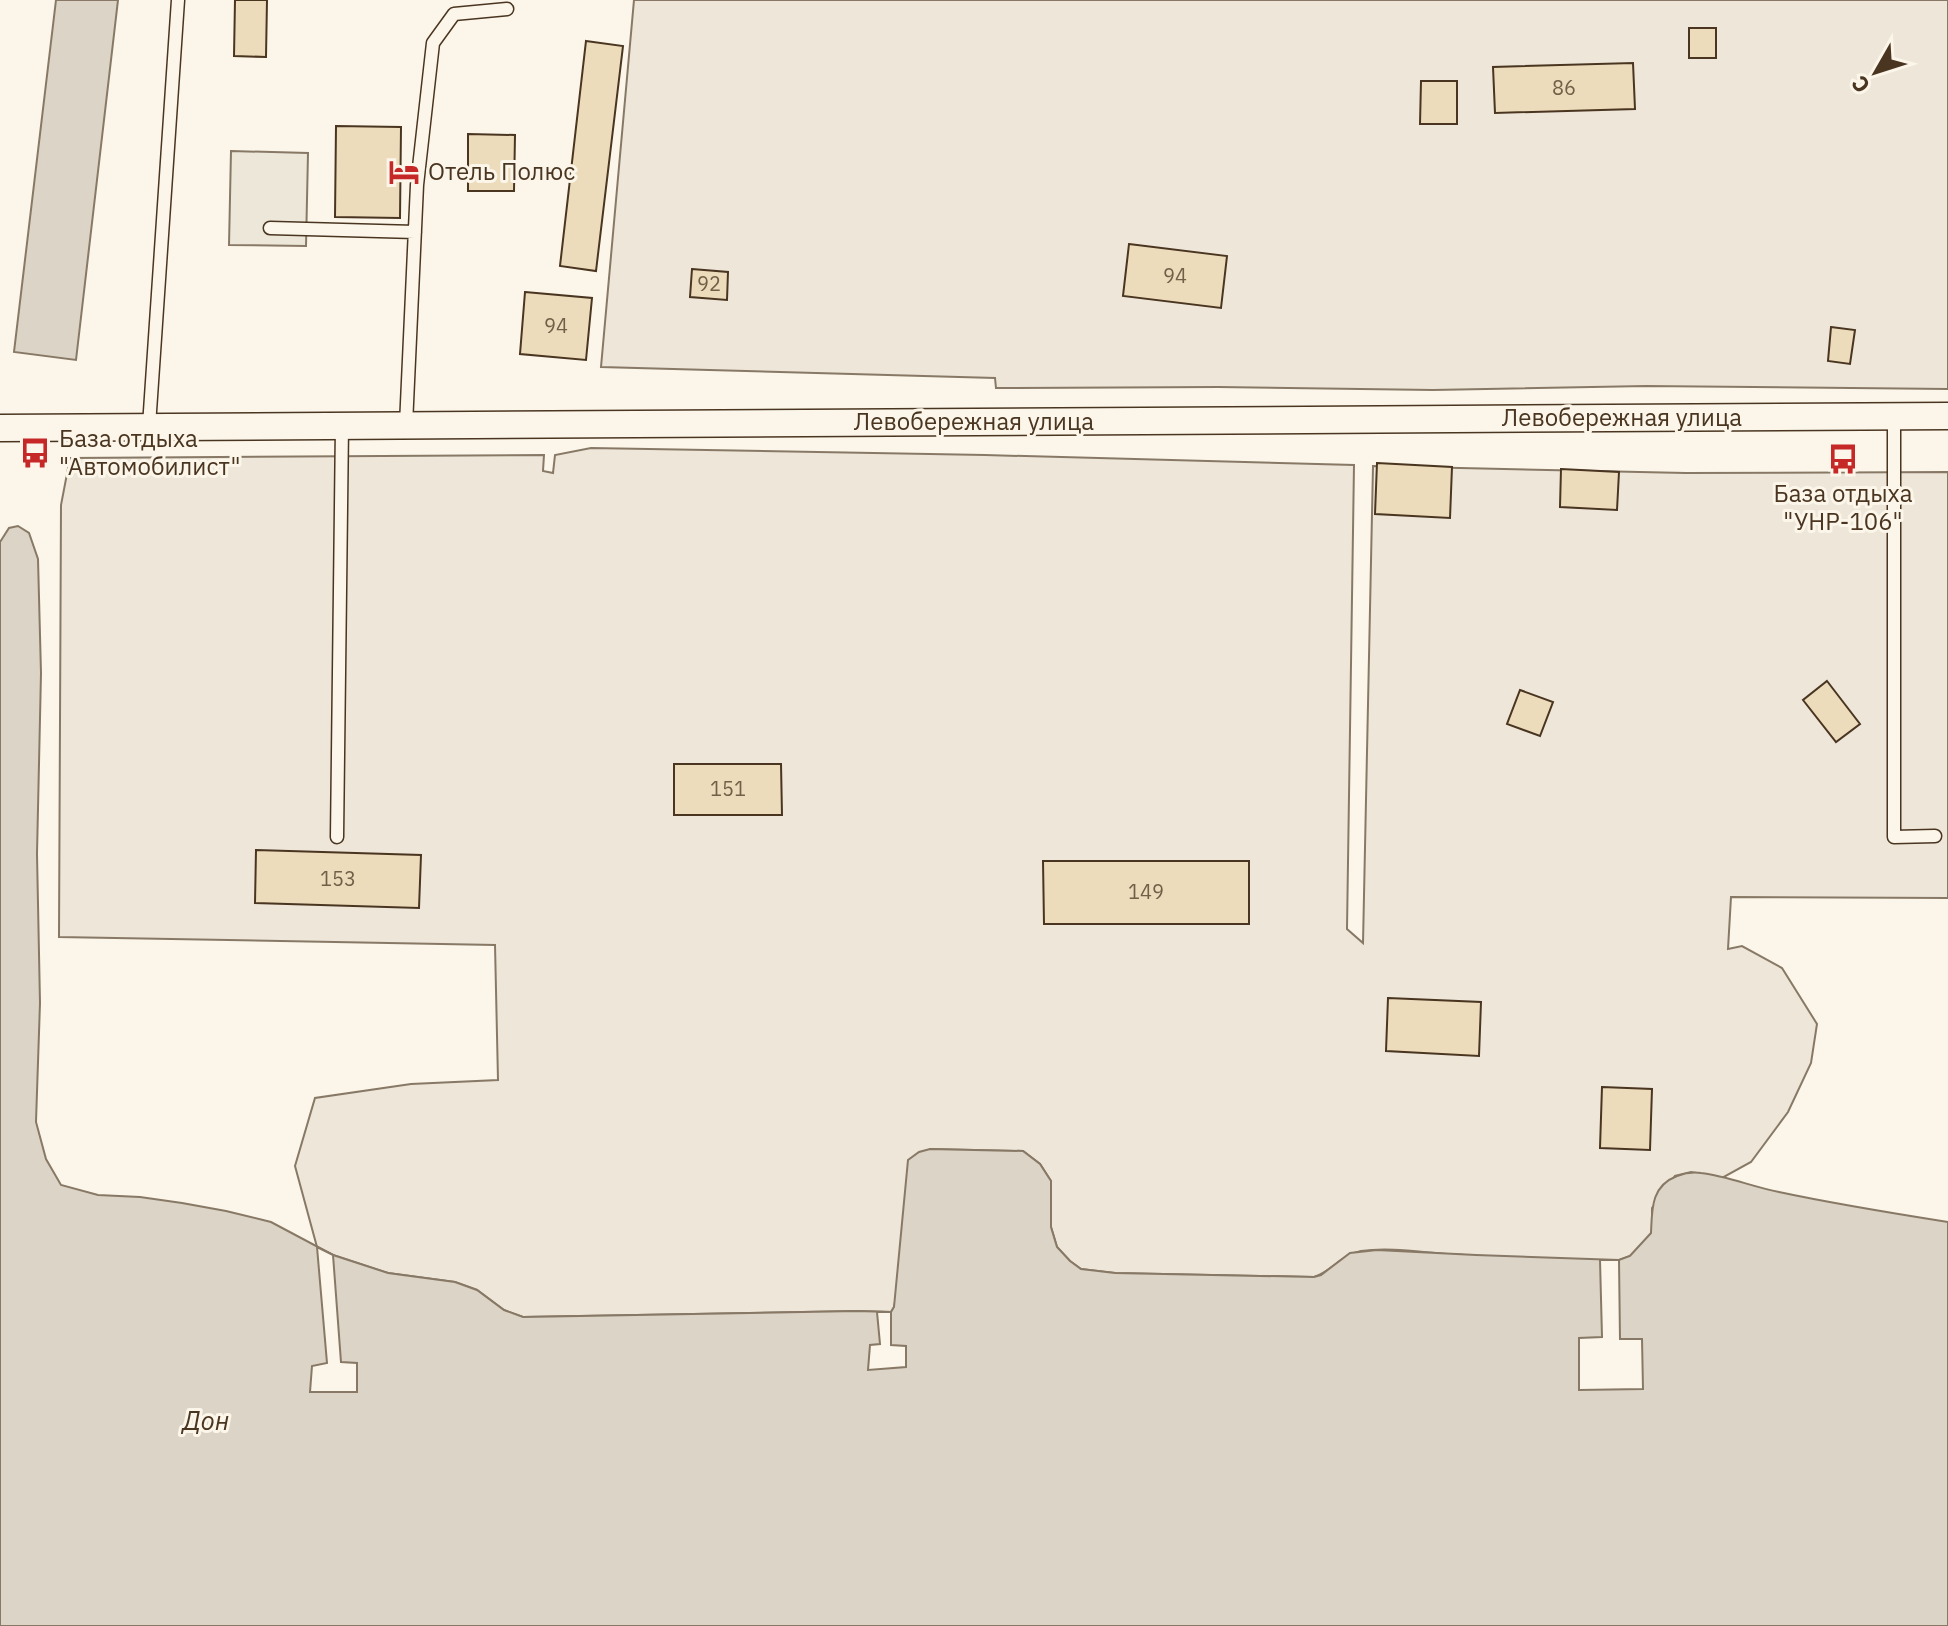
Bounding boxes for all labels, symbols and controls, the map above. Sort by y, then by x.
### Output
north arrow [1836,32,1916,112]
text: С [1844,70,1876,100]
house number: 86 [1552,74,1576,101]
hotel icon: Отель Полюс [387,155,421,189]
place label: Отель Полюс [428,155,575,187]
house number: 94 [1163,262,1187,289]
house number: 92 [697,270,721,297]
house number: 94 [544,312,568,339]
street label: Левобережная улица [1502,401,1742,433]
street label: Левобережная улица [854,405,1094,437]
place label: База отдыха "Автомобилист" [59,422,241,482]
bus stop icon: База отдыха "Автомобилист" [18,436,52,470]
bus stop icon: База отдыха "УНР-106" [1826,442,1860,476]
place label: База отдыха "УНР-106" [1774,477,1913,537]
house number: 151 [710,775,746,802]
house number: 153 [320,865,356,892]
house number: 149 [1128,878,1164,905]
water label: Дон [181,1403,229,1437]

